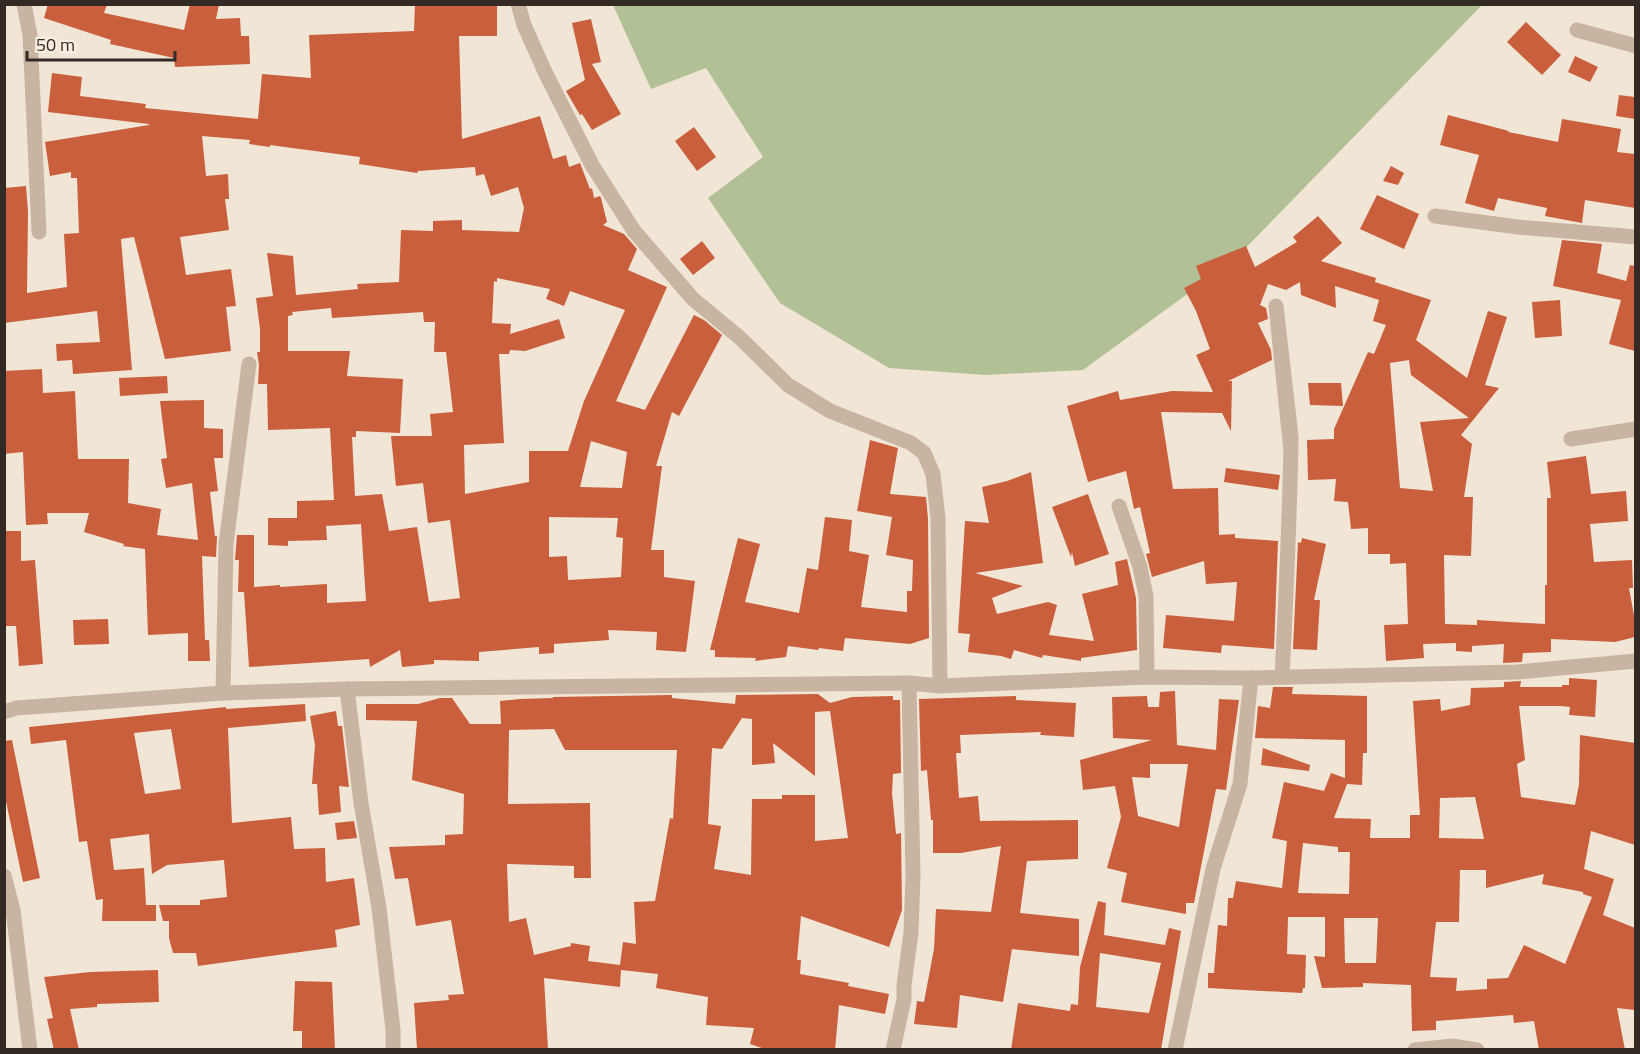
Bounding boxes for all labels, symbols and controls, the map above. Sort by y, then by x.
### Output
scale bar [27,24,176,62]
text: 50 m [36,31,75,58]

